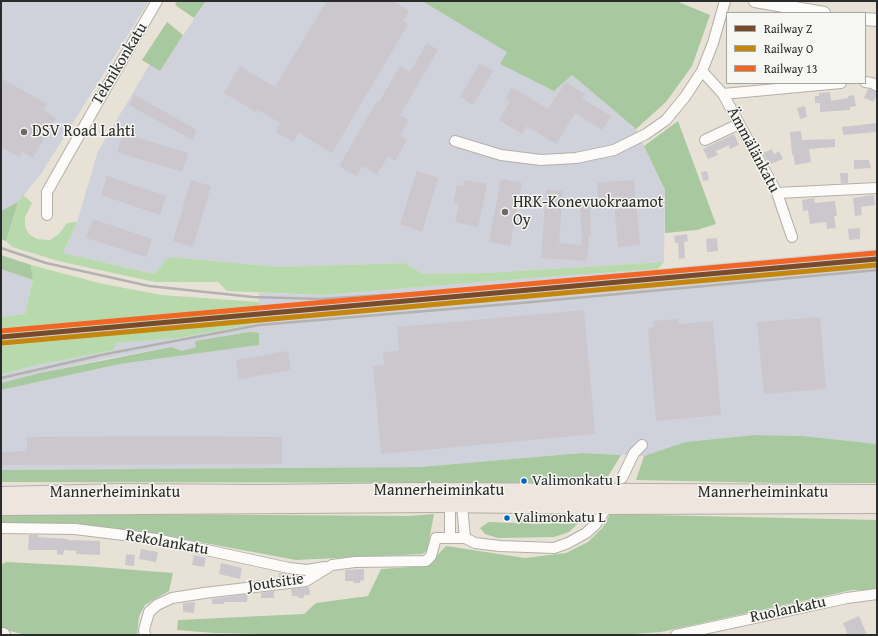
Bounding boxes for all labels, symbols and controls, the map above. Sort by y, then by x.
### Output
legend [726,12,866,84]
street label: Teknikonkatu [88,19,152,109]
text: Railway Z [764,20,812,37]
text: Railway O [764,40,813,57]
text: Railway 13 [764,60,818,77]
street label: Ämmälänkatu [722,104,784,196]
place label: DSV Road Lahti [32,122,135,142]
marker: DSV Road Lahti [19,127,29,137]
place label: HRK-Konevuokraamot Oy [513,193,663,231]
marker: HRK-Konevuokraamot Oy [500,207,510,217]
place label: Valimonkatu I [532,472,621,490]
marker: Valimonkatu I [519,476,529,486]
street label: Mannerheiminkatu [374,481,504,501]
street label: Mannerheiminkatu [50,483,180,503]
street label: Mannerheiminkatu [698,483,828,503]
place label: Valimonkatu L [514,509,606,527]
marker: Valimonkatu L [502,513,512,523]
street label: Rekolankatu [124,526,210,560]
street label: Joutsitie [247,570,305,596]
street label: Ruolankatu [748,593,828,627]

